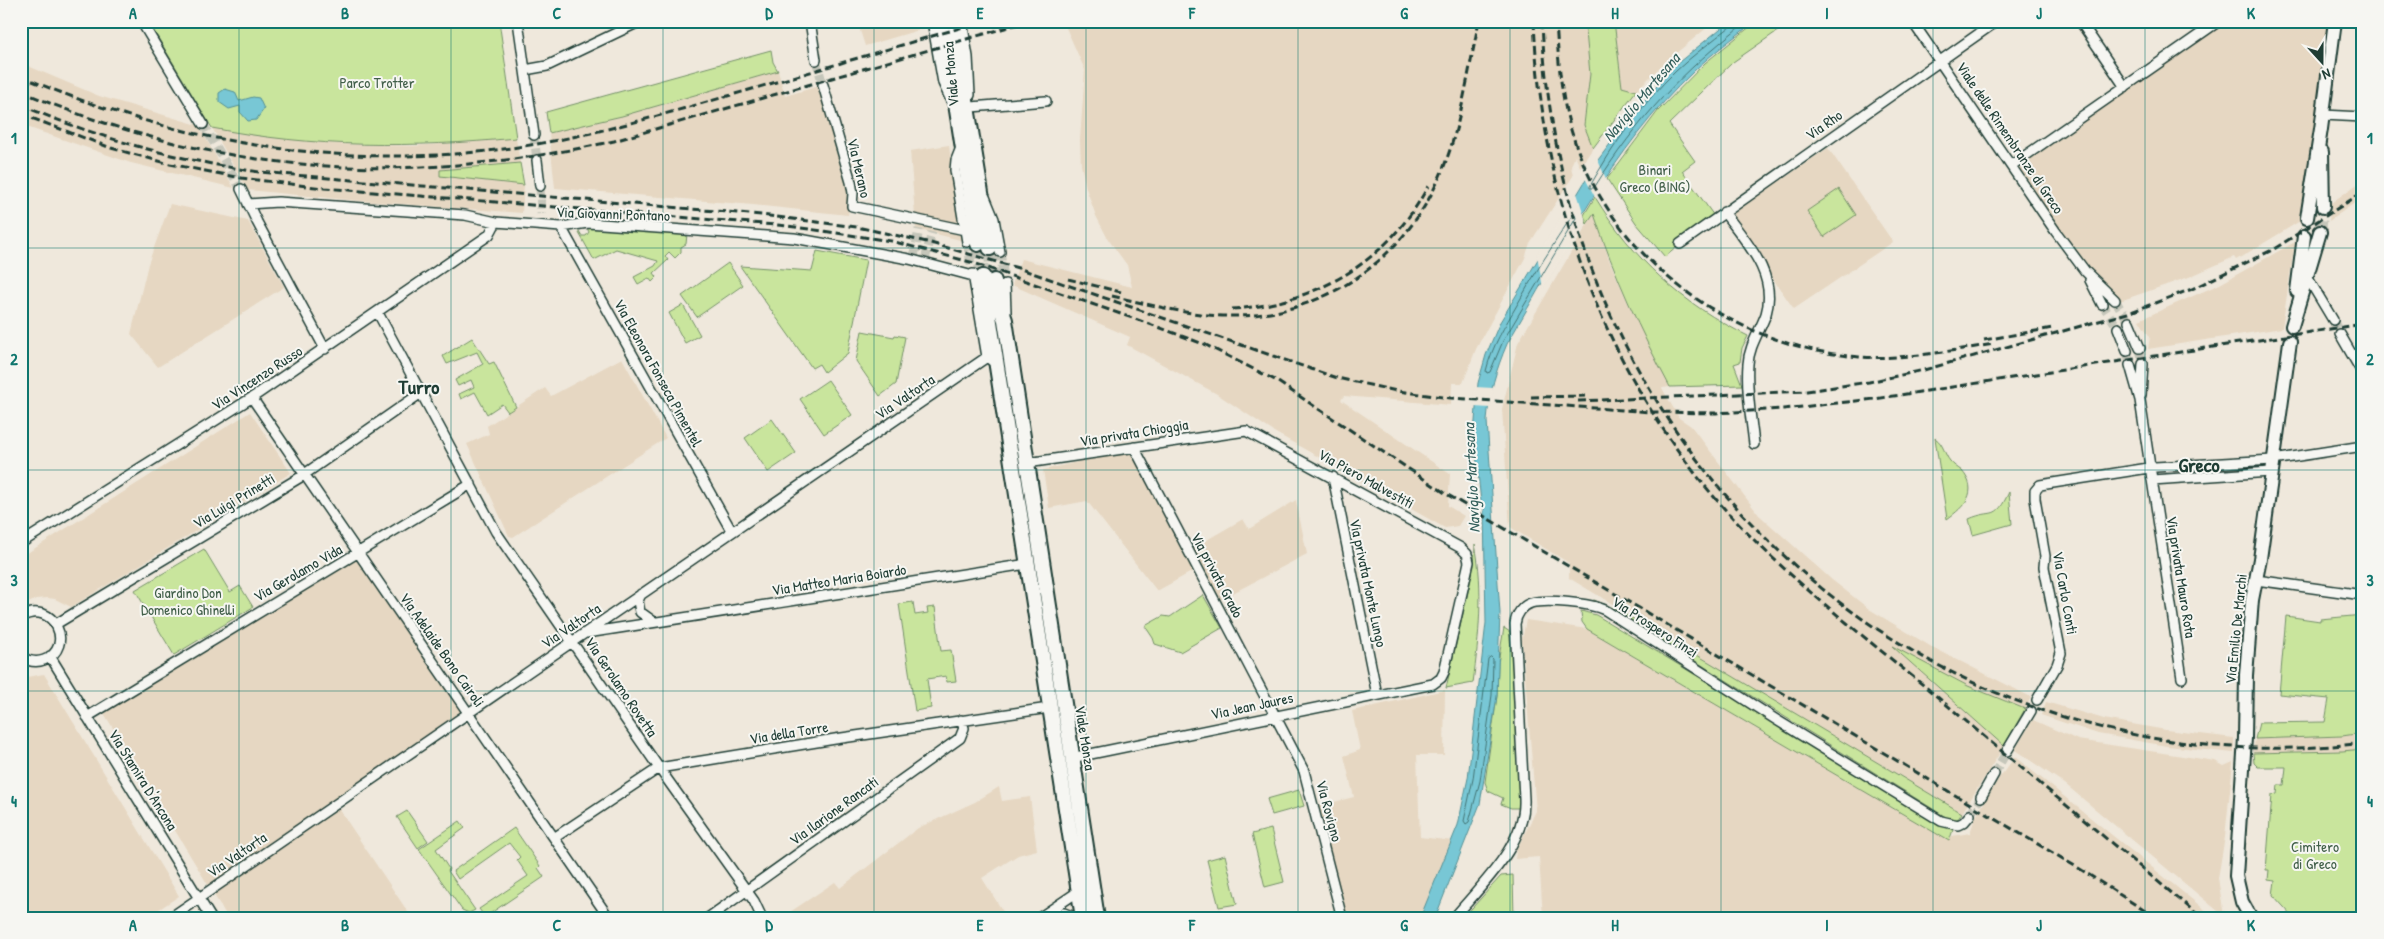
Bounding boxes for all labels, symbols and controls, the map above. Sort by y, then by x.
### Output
text: A [129,2,137,24]
text: B [341,2,349,24]
text: C [553,2,562,24]
text: D [765,2,773,24]
text: E [976,2,984,24]
text: F [1188,2,1196,24]
text: G [1400,2,1408,24]
text: H [1611,2,1619,24]
text: I [1825,2,1829,24]
text: J [2036,2,2042,24]
text: K [2247,2,2256,24]
north arrow [2296,38,2346,88]
street label: Viale Monza [937,41,964,107]
water label: Naviglio Martesana [1597,47,1686,146]
street label: Viale delle Rimembranze di Greco [1952,58,2069,218]
text: N [2319,64,2334,85]
park label: Parco Trotter [339,72,415,93]
street label: Via Rho [1801,104,1846,145]
text: 1 [11,127,17,149]
text: 1 [2367,127,2373,149]
street label: Via Merano [842,136,877,200]
park label: Binari Greco (BING) [1619,159,1691,197]
street label: Via Giovanni Pontano [556,201,670,226]
street label: Via Eleonora Fonseca Pimentel [609,295,708,450]
street label: Via Vincenzo Russo [207,340,306,415]
text: 2 [10,348,18,370]
text: 2 [2366,348,2374,370]
street label: Via Valtorta [871,369,939,424]
district label: Turro [398,373,439,400]
street label: Via privata Chioggia [1078,414,1190,451]
water label: Naviglio Martesana [1457,421,1485,533]
street label: Via Piero Malvestiti [1315,444,1418,514]
district label: Greco [2178,451,2220,478]
street label: Via Luigi Prinetti [189,468,279,533]
street label: Via privata Mauro Rota [2161,515,2202,639]
street label: Via privata Monte Lungo [1345,517,1392,649]
street label: Via privata Grado [1186,528,1249,621]
street label: Via Gerolamo Vida [250,539,346,606]
street label: Via Carlo Conti [2048,550,2083,636]
street label: Via Matteo Maria Boiardo [770,559,908,600]
text: 3 [10,569,18,591]
text: 3 [2366,569,2374,591]
street label: Via Emilio De Marchi [2219,573,2252,685]
park label: Giardino Don Domenico Ghinelli [141,582,235,620]
street label: Via Adelaide Bono Cairoli [395,588,490,711]
street label: Via Prospero Finzi [1608,591,1703,662]
street label: Via Valtorta [537,598,605,653]
street label: Via Gerolamo Rovetta [580,632,663,741]
street label: Via Jean Jaures [1209,686,1295,724]
street label: Viale Monza [1070,704,1101,772]
street label: Via della Torre [748,716,830,749]
street label: Via Stamira D'Ancona [104,725,183,835]
street label: Via Ilarione Rancati [785,771,883,850]
street label: Via Rovigno [1311,778,1348,844]
text: 4 [11,790,17,812]
text: 4 [2367,790,2373,812]
street label: Via Valtorta [203,827,271,882]
park label: Cimitero di Greco [2291,836,2339,874]
text: A [129,914,137,936]
text: B [341,914,349,936]
text: C [553,914,562,936]
text: D [765,914,773,936]
text: E [976,914,984,936]
text: F [1188,914,1196,936]
text: G [1400,914,1408,936]
text: H [1611,914,1619,936]
text: I [1825,914,1829,936]
text: J [2036,914,2042,936]
text: K [2247,914,2256,936]

